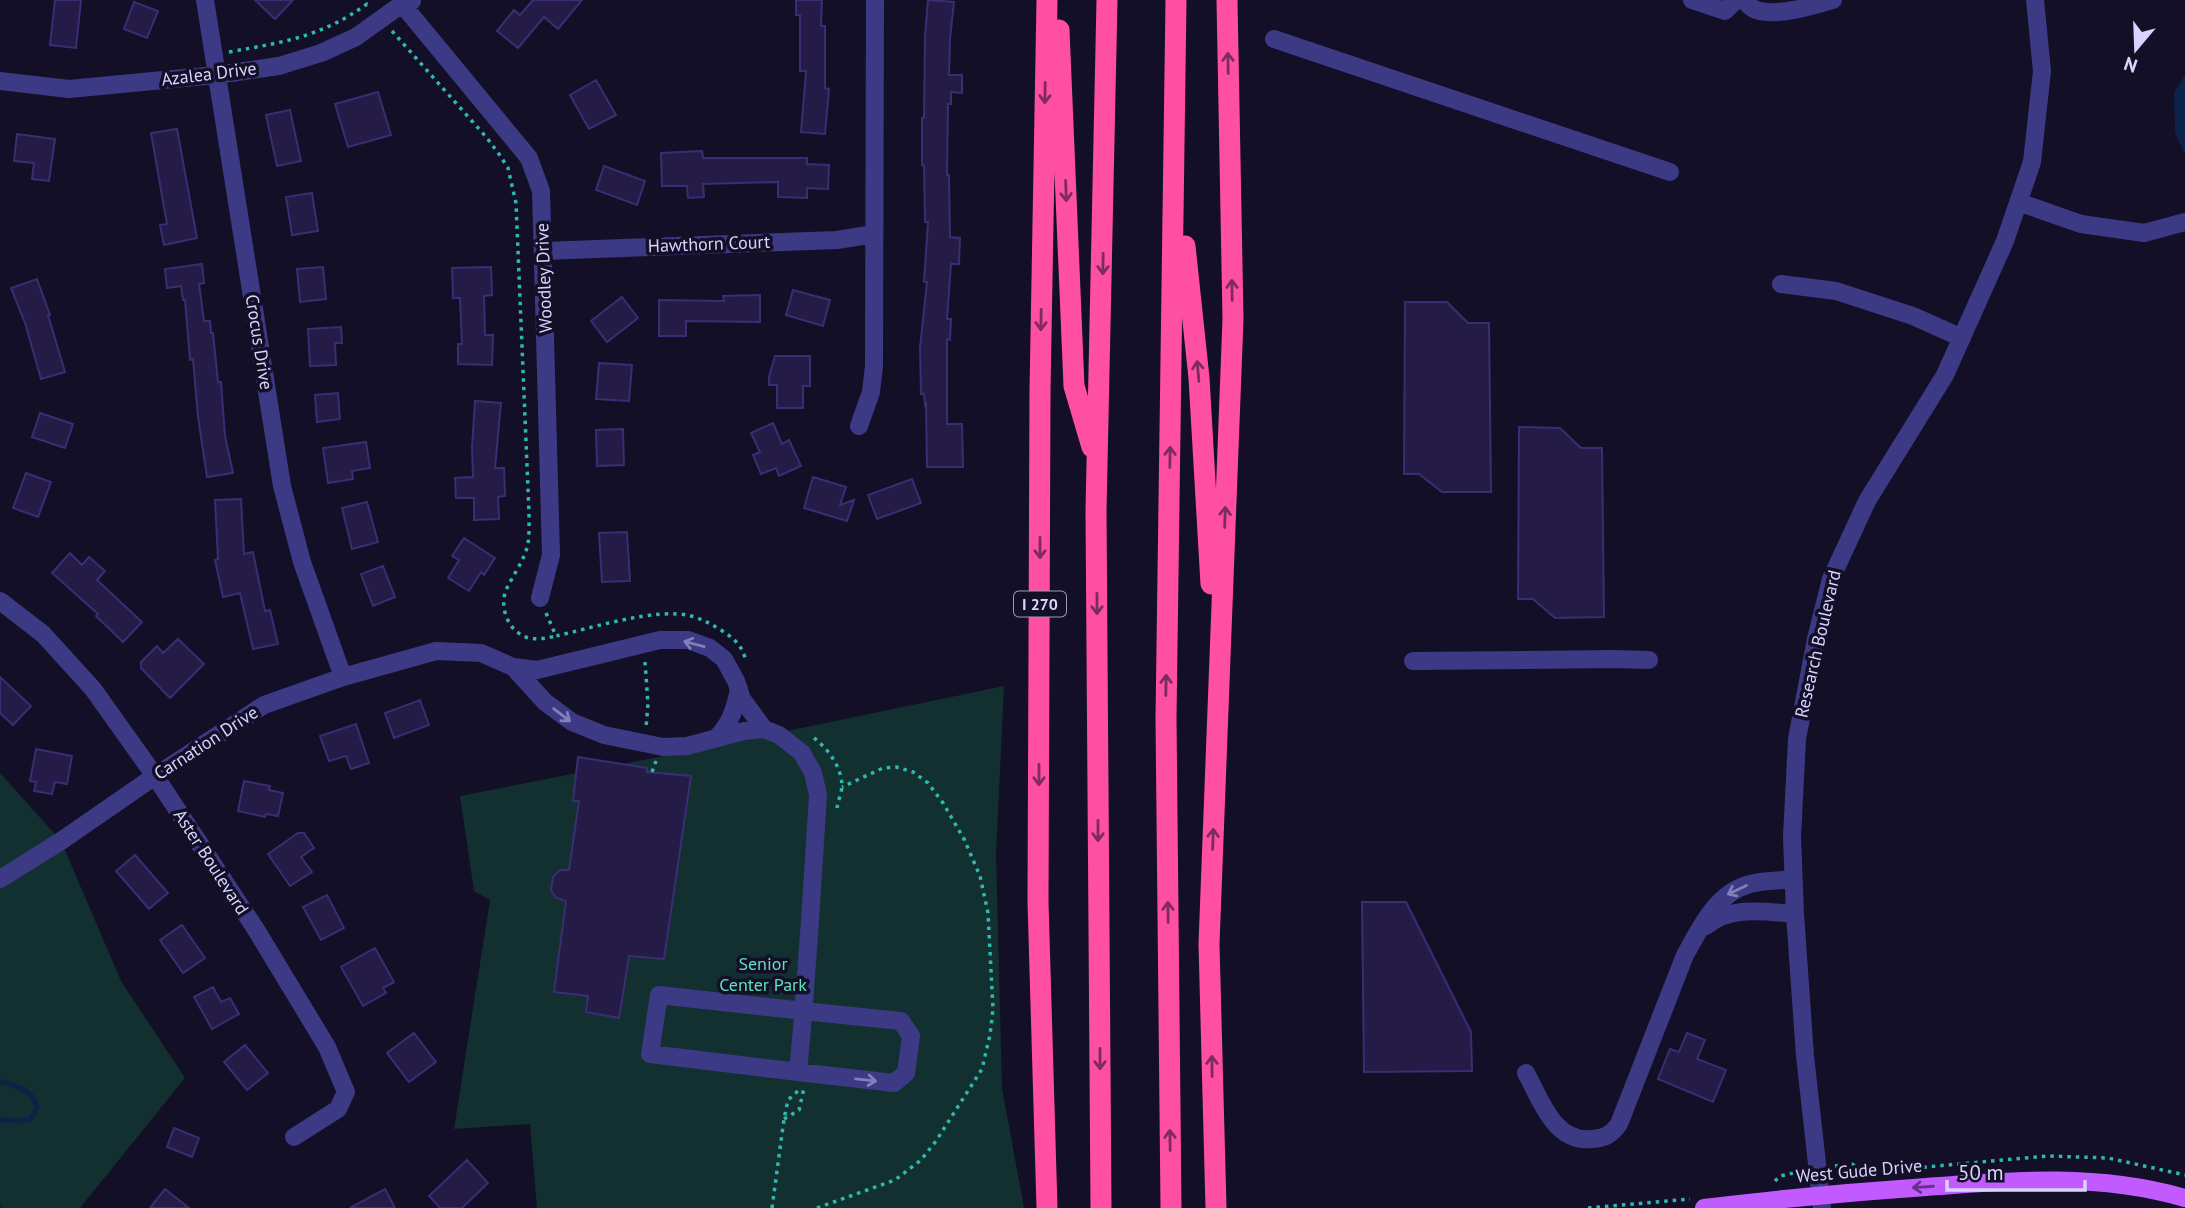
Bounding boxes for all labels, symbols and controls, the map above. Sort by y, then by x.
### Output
north arrow [2101,14,2171,84]
one-way arrow [1221,51,1235,74]
text: N [2121,52,2140,78]
street label: Azalea Drive [160,56,258,91]
one-way arrow [1038,81,1052,104]
one-way arrow [1060,179,1073,202]
street label: Woodley Drive [530,223,557,333]
street label: Hawthorn Court [647,230,771,257]
one-way arrow [1096,252,1109,275]
one-way arrow [1225,279,1239,302]
street label: Crocus Drive [241,293,278,391]
one-way arrow [1034,308,1048,331]
one-way arrow [1191,360,1204,383]
one-way arrow [1163,446,1177,469]
one-way arrow [1219,506,1232,529]
one-way arrow [1033,536,1047,559]
street label: Research Boulevard [1789,568,1846,720]
road number: I 270 [1014,592,1066,617]
one-way arrow [1090,592,1104,615]
one-way arrow [683,636,705,649]
one-way arrow [1159,674,1173,697]
street label: Carnation Drive [149,700,262,785]
one-way arrow [552,707,571,722]
one-way arrow [1032,763,1046,786]
street label: Aster Boulevard [169,805,254,919]
one-way arrow [1091,819,1105,842]
one-way arrow [1206,828,1220,851]
one-way arrow [1727,884,1748,898]
one-way arrow [1161,901,1174,924]
park label: Senior Center Park [719,952,807,996]
one-way arrow [1093,1047,1107,1070]
one-way arrow [1205,1055,1219,1078]
one-way arrow [854,1073,876,1086]
one-way arrow [1163,1129,1177,1152]
scale bar [1947,1148,2085,1192]
street label: West Gude Drive [1795,1154,1923,1187]
text: 50 m [1958,1159,2004,1186]
one-way arrow [1912,1181,1935,1194]

